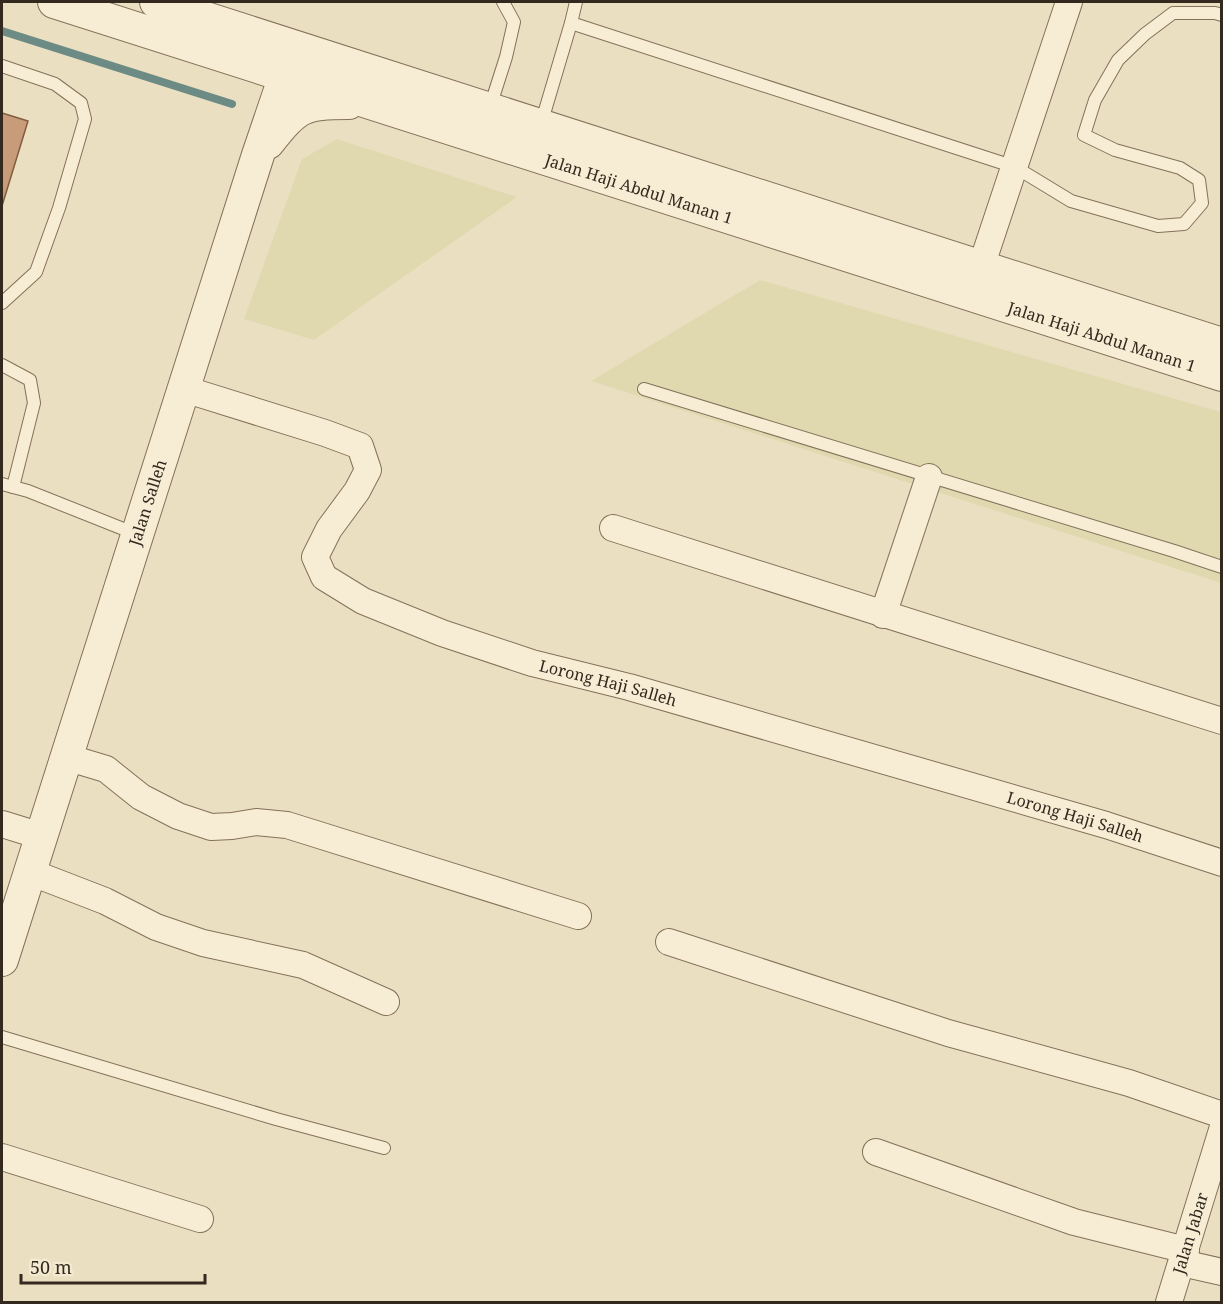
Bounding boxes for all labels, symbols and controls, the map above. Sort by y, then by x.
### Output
street label: Jalan Haji Abdul Manan 1 [541,148,736,229]
street label: Jalan Haji Abdul Manan 1 [1004,296,1199,377]
street label: Jalan Salleh [123,457,172,550]
street label: Lorong Haji Salleh [537,654,679,711]
street label: Lorong Haji Salleh [1004,786,1146,848]
street label: Jalan Jabar [1167,1189,1213,1278]
scale bar [21,1247,206,1285]
text: 50 m [30,1255,72,1279]

